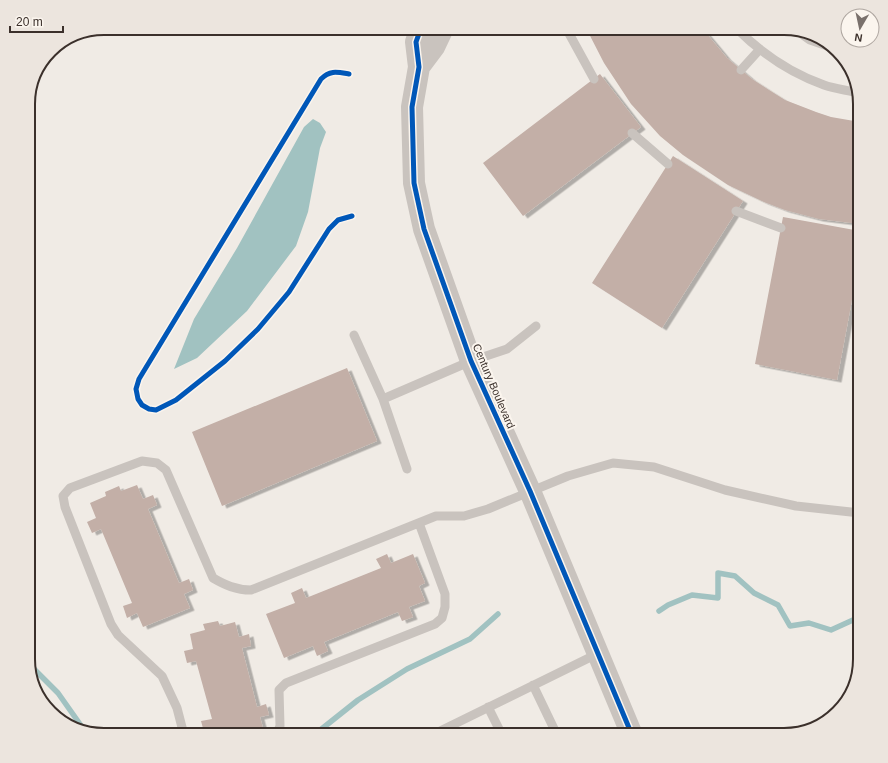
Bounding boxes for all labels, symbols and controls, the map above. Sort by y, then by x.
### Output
scale bar [10,8,63,34]
north arrow [840,8,880,48]
text: 20 m [16,15,43,29]
text: N [854,31,863,44]
street label: Century Boulevard [471,342,517,430]

